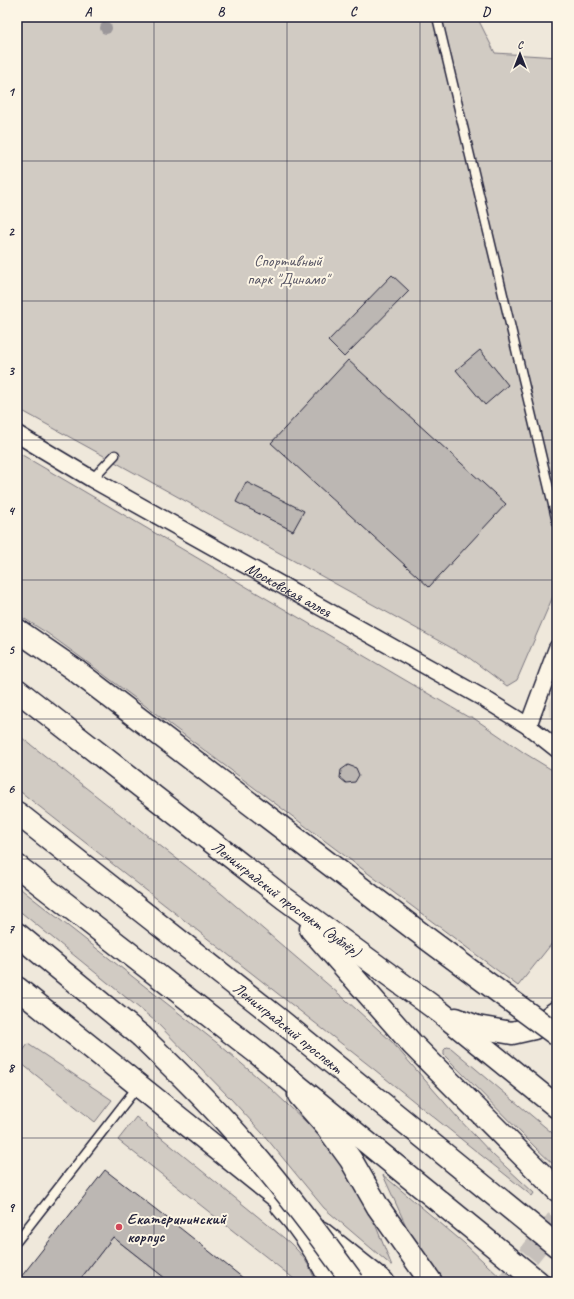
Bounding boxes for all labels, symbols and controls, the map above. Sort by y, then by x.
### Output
text: A [85,4,93,20]
text: B [218,4,226,20]
text: C [350,4,358,20]
text: D [482,4,491,20]
north arrow [500,34,540,74]
text: С [517,37,524,51]
text: 1 [8,84,16,100]
text: 2 [8,224,15,240]
park label: Спортивный парк "Динамо" [247,251,332,289]
text: 3 [8,363,15,379]
text: 4 [8,503,16,519]
street label: Московская аллея [242,558,336,623]
text: 5 [8,642,15,658]
text: 6 [8,781,15,797]
street label: Ленинградский проспект (дублёр) [208,837,365,962]
text: 7 [8,921,15,937]
street label: Ленинградский проспект [229,978,348,1079]
text: 8 [8,1060,16,1076]
text: 9 [8,1200,15,1216]
place label: Екатерининский корпус [127,1209,227,1247]
marker: Екатерининский корпус [114,1222,124,1232]

